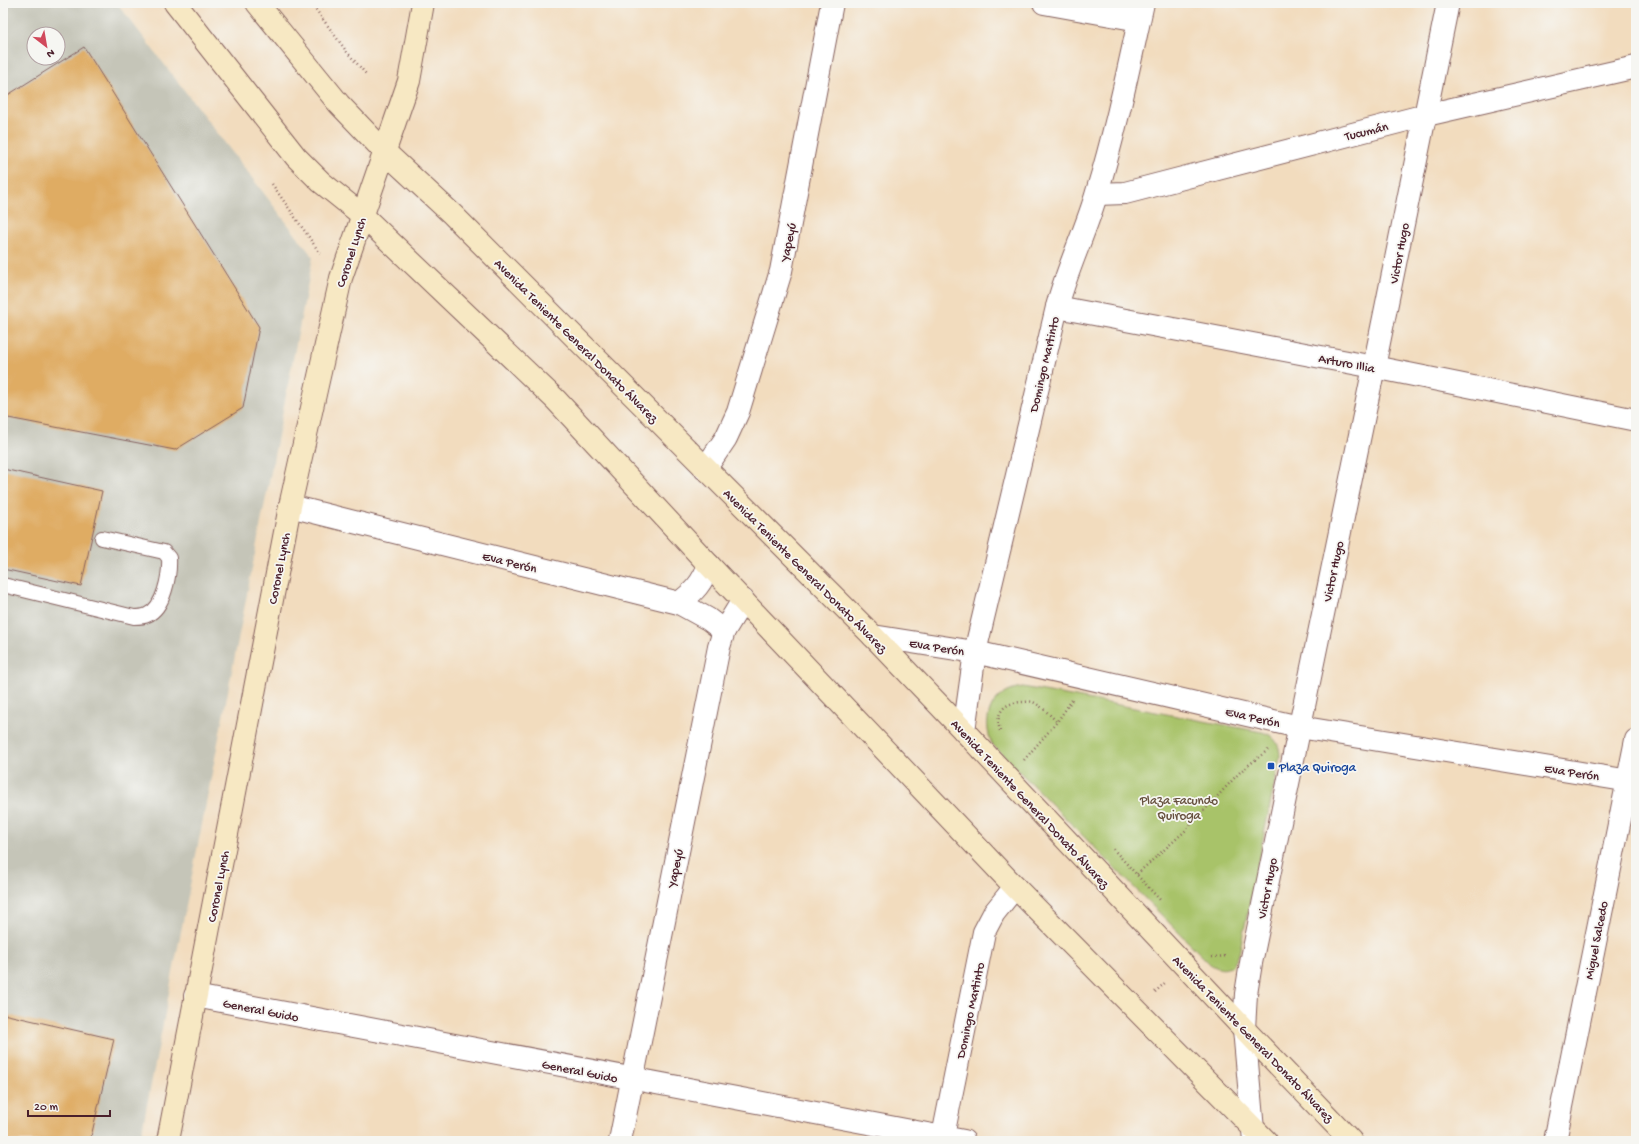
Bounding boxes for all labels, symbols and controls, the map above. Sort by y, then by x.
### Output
north arrow [26,26,66,66]
text: N [44,46,56,60]
street label: Tucumán [1342,120,1391,145]
street label: Coronel Lynch [334,216,371,290]
street label: Victor Hugo [1387,221,1414,286]
street label: Yapeyú [778,222,801,264]
street label: Avenida Teniente General Donato Álvarez [490,256,662,428]
street label: Domingo Martinto [1027,315,1064,415]
street label: Arturo Illia [1317,352,1377,377]
street label: Avenida Teniente General Donato Álvarez [719,486,891,658]
street label: Coronel Lynch [266,531,295,606]
street label: Victor Hugo [1320,539,1348,604]
street label: Eva Perón [481,549,539,578]
street label: Eva Perón [908,637,966,660]
street label: Eva Perón [1224,705,1282,732]
street label: Avenida Teniente General Donato Álvarez [947,716,1113,893]
marker: Plaza Quiroga [1266,761,1276,771]
place label: Plaza Quiroga [1278,761,1357,776]
street label: Eva Perón [1543,762,1601,785]
park label: Plaza Facundo Quiroga [1139,794,1218,824]
street label: Yapeyú [665,848,688,890]
street label: Coronel Lynch [205,849,234,924]
street label: Victor Hugo [1255,856,1282,921]
street label: Miguel Salcedo [1582,900,1612,981]
street label: Avenida Teniente General Donato Álvarez [1168,953,1338,1127]
street label: Domingo Martinto [954,961,989,1061]
street label: General Guido [221,997,300,1026]
street label: General Guido [540,1058,619,1087]
scale bar [28,1092,110,1118]
text: 20 m [34,1101,59,1115]

